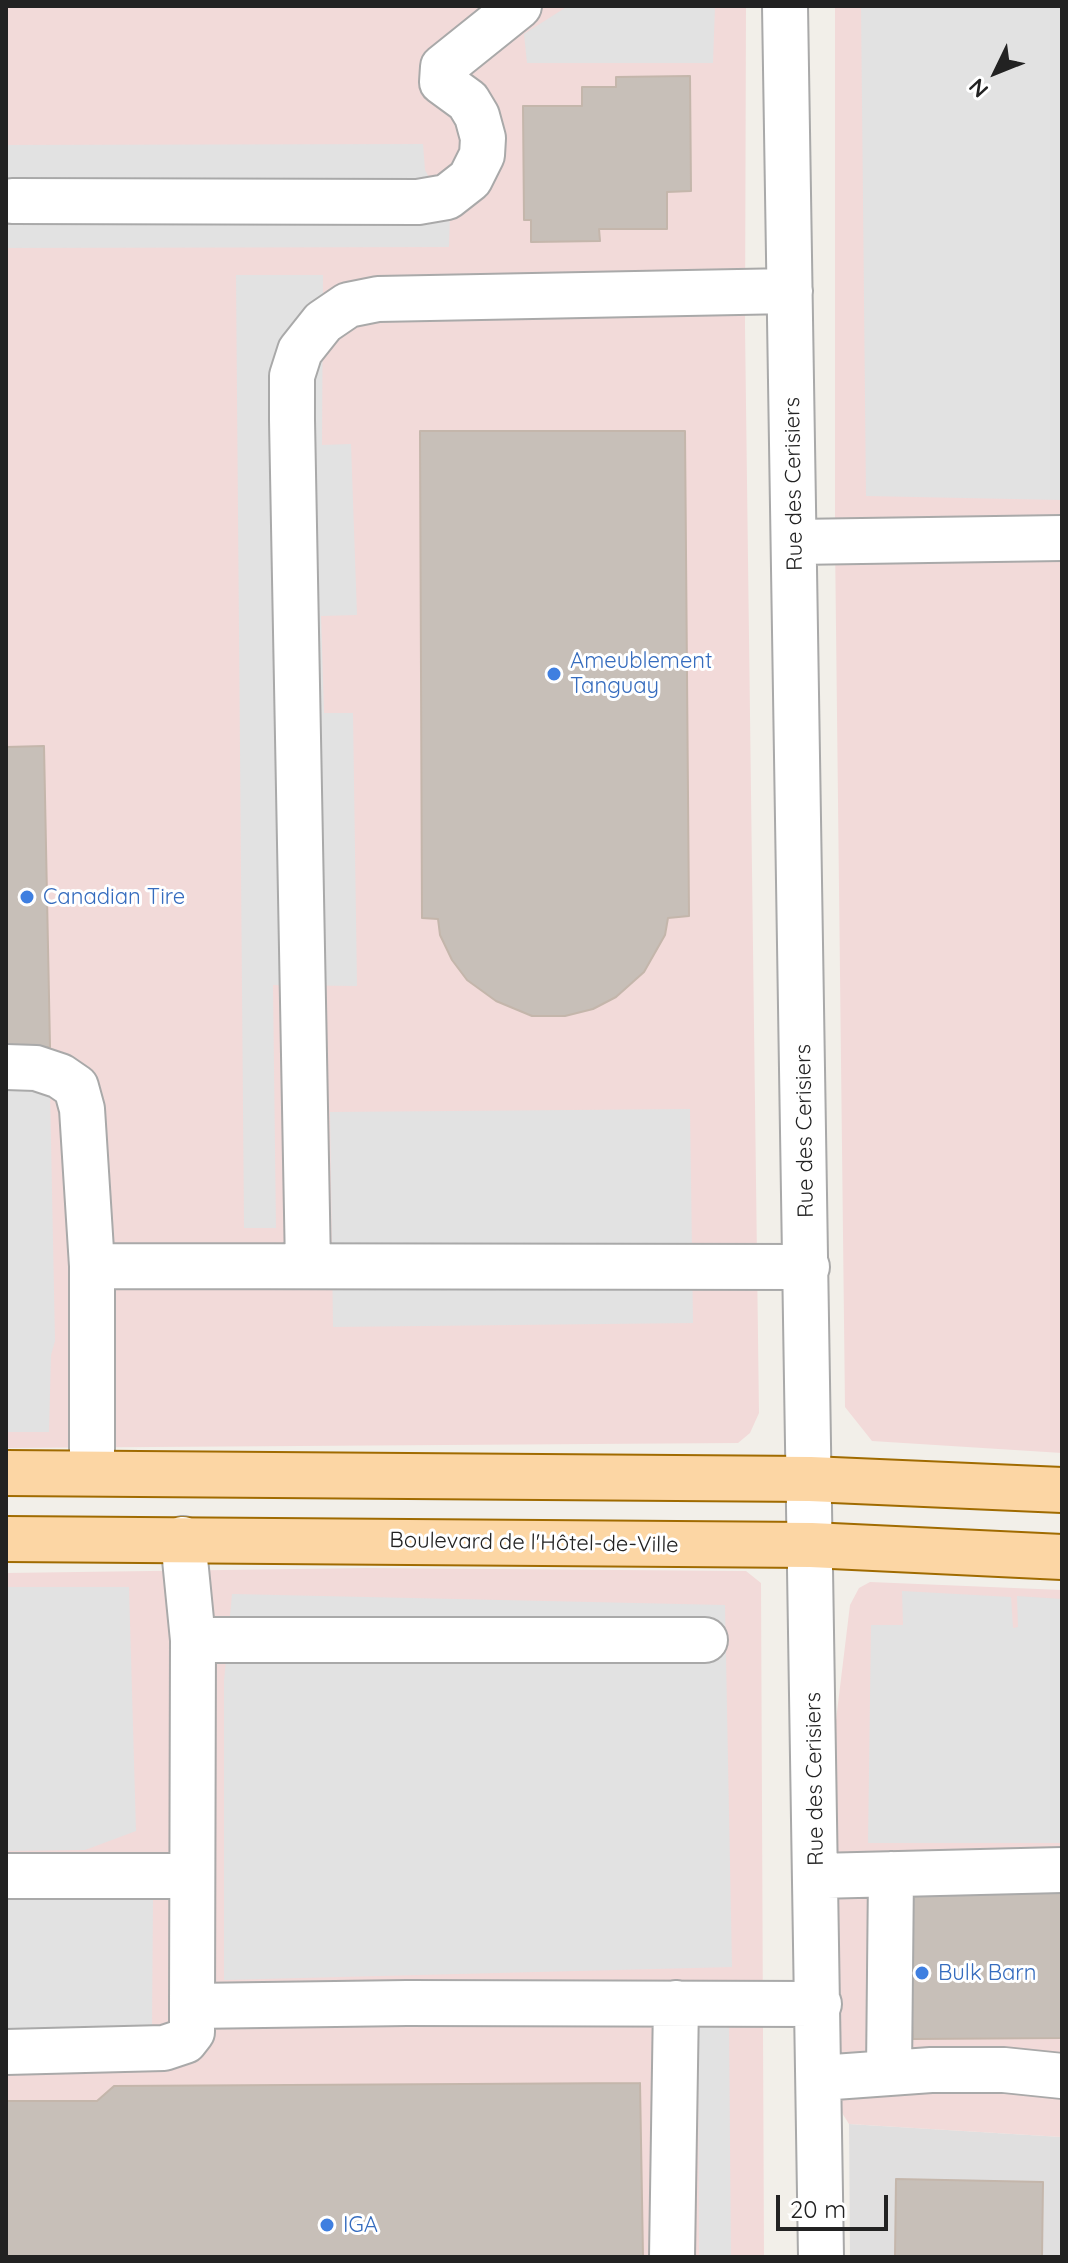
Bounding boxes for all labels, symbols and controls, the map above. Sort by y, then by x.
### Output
north arrow [956,32,1036,112]
text: N [963,73,994,104]
street label: Rue des Cerisiers [779,397,809,571]
place label: Ameublement Tanguay [570,648,713,700]
marker: Ameublement Tanguay [545,665,563,683]
place label: Canadian Tire [43,884,185,910]
marker: Canadian Tire [18,888,36,906]
street label: Rue des Cerisiers [790,1044,820,1218]
street label: Boulevard de l'Hôtel-de-Ville [389,1527,679,1559]
street label: Rue des Cerisiers [800,1692,830,1866]
place label: Bulk Barn [938,1960,1037,1986]
marker: Bulk Barn [913,1964,931,1982]
scale bar [780,2179,892,2229]
text: 20 m [790,2194,846,2224]
place label: IGA [343,2212,378,2238]
marker: IGA [318,2216,336,2234]

